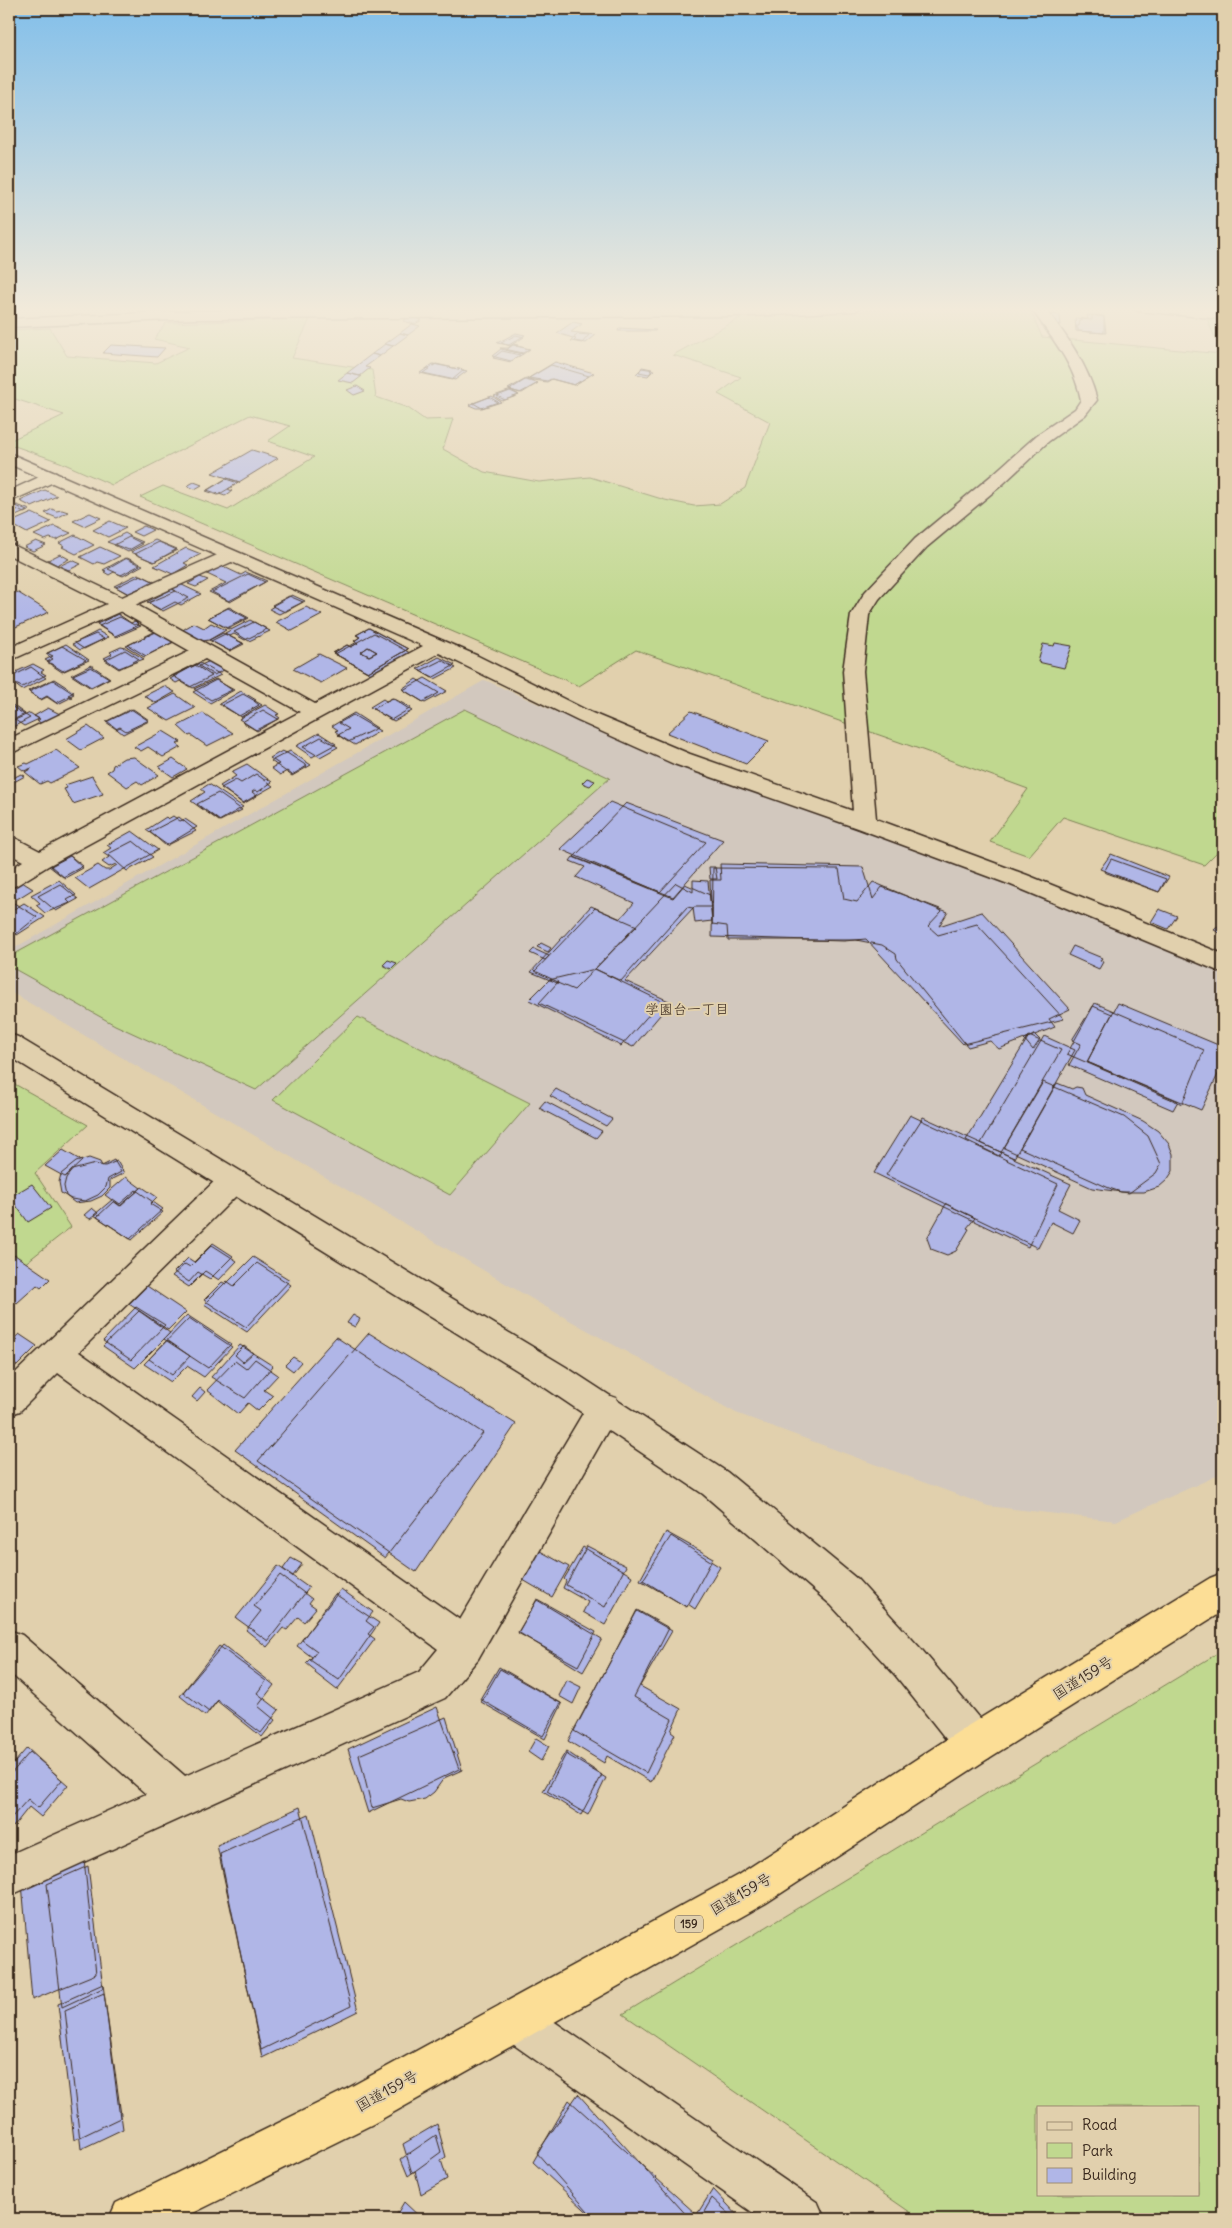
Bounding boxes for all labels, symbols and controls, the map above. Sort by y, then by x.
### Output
district label: 学園台一丁目 [645,1000,729,1018]
street label: 国道159号 [1049,1651,1117,1704]
street label: 国道159号 [706,1868,775,1919]
road number: 159 [675,1916,703,1932]
street label: 国道159号 [352,2066,421,2115]
legend [1037,2106,1200,2196]
text: Road [1082,2115,1117,2134]
text: Park [1082,2141,1113,2160]
text: Building [1082,2165,1137,2184]

